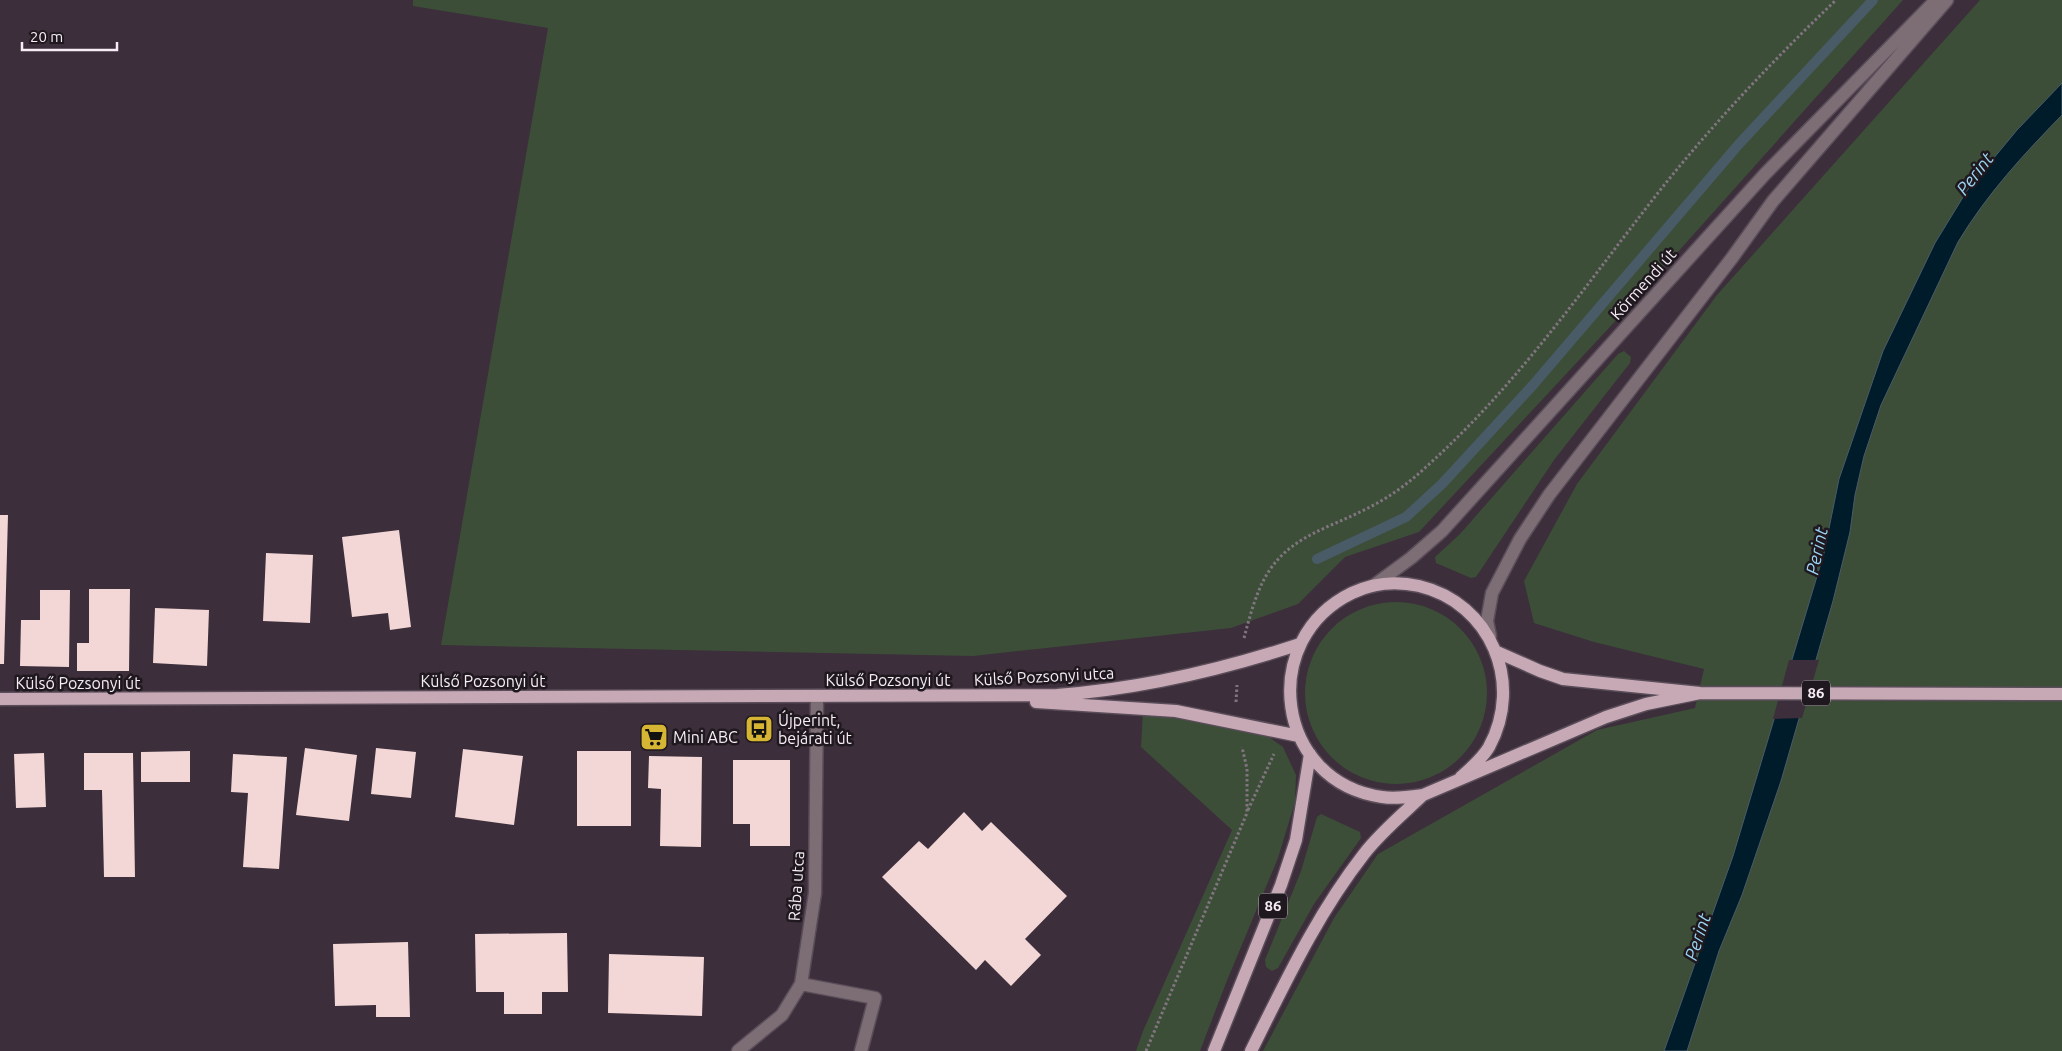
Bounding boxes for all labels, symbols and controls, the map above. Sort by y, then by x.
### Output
scale bar [22,20,118,52]
text: 20 m [30,28,63,45]
water label: Perint [1952,148,1997,198]
street label: Körmendi út [1607,244,1680,323]
water label: Perint [1801,524,1831,576]
street label: Külső Pozsonyi utca [973,663,1115,689]
street label: Külső Pozsonyi út [826,671,951,689]
street label: Külső Pozsonyi út [421,672,546,690]
street label: Külső Pozsonyi út [16,674,141,692]
road number: 86 [1802,680,1830,706]
place label: Újperint, bejárati út [778,709,853,747]
bus stop icon: Újperint, bejárati út [744,714,774,744]
supermarket icon: Mini ABC [639,722,669,752]
place label: Mini ABC [673,728,738,746]
street label: Rába utca [785,850,807,922]
road number: 86 [1259,894,1287,918]
water label: Perint [1680,910,1714,963]

